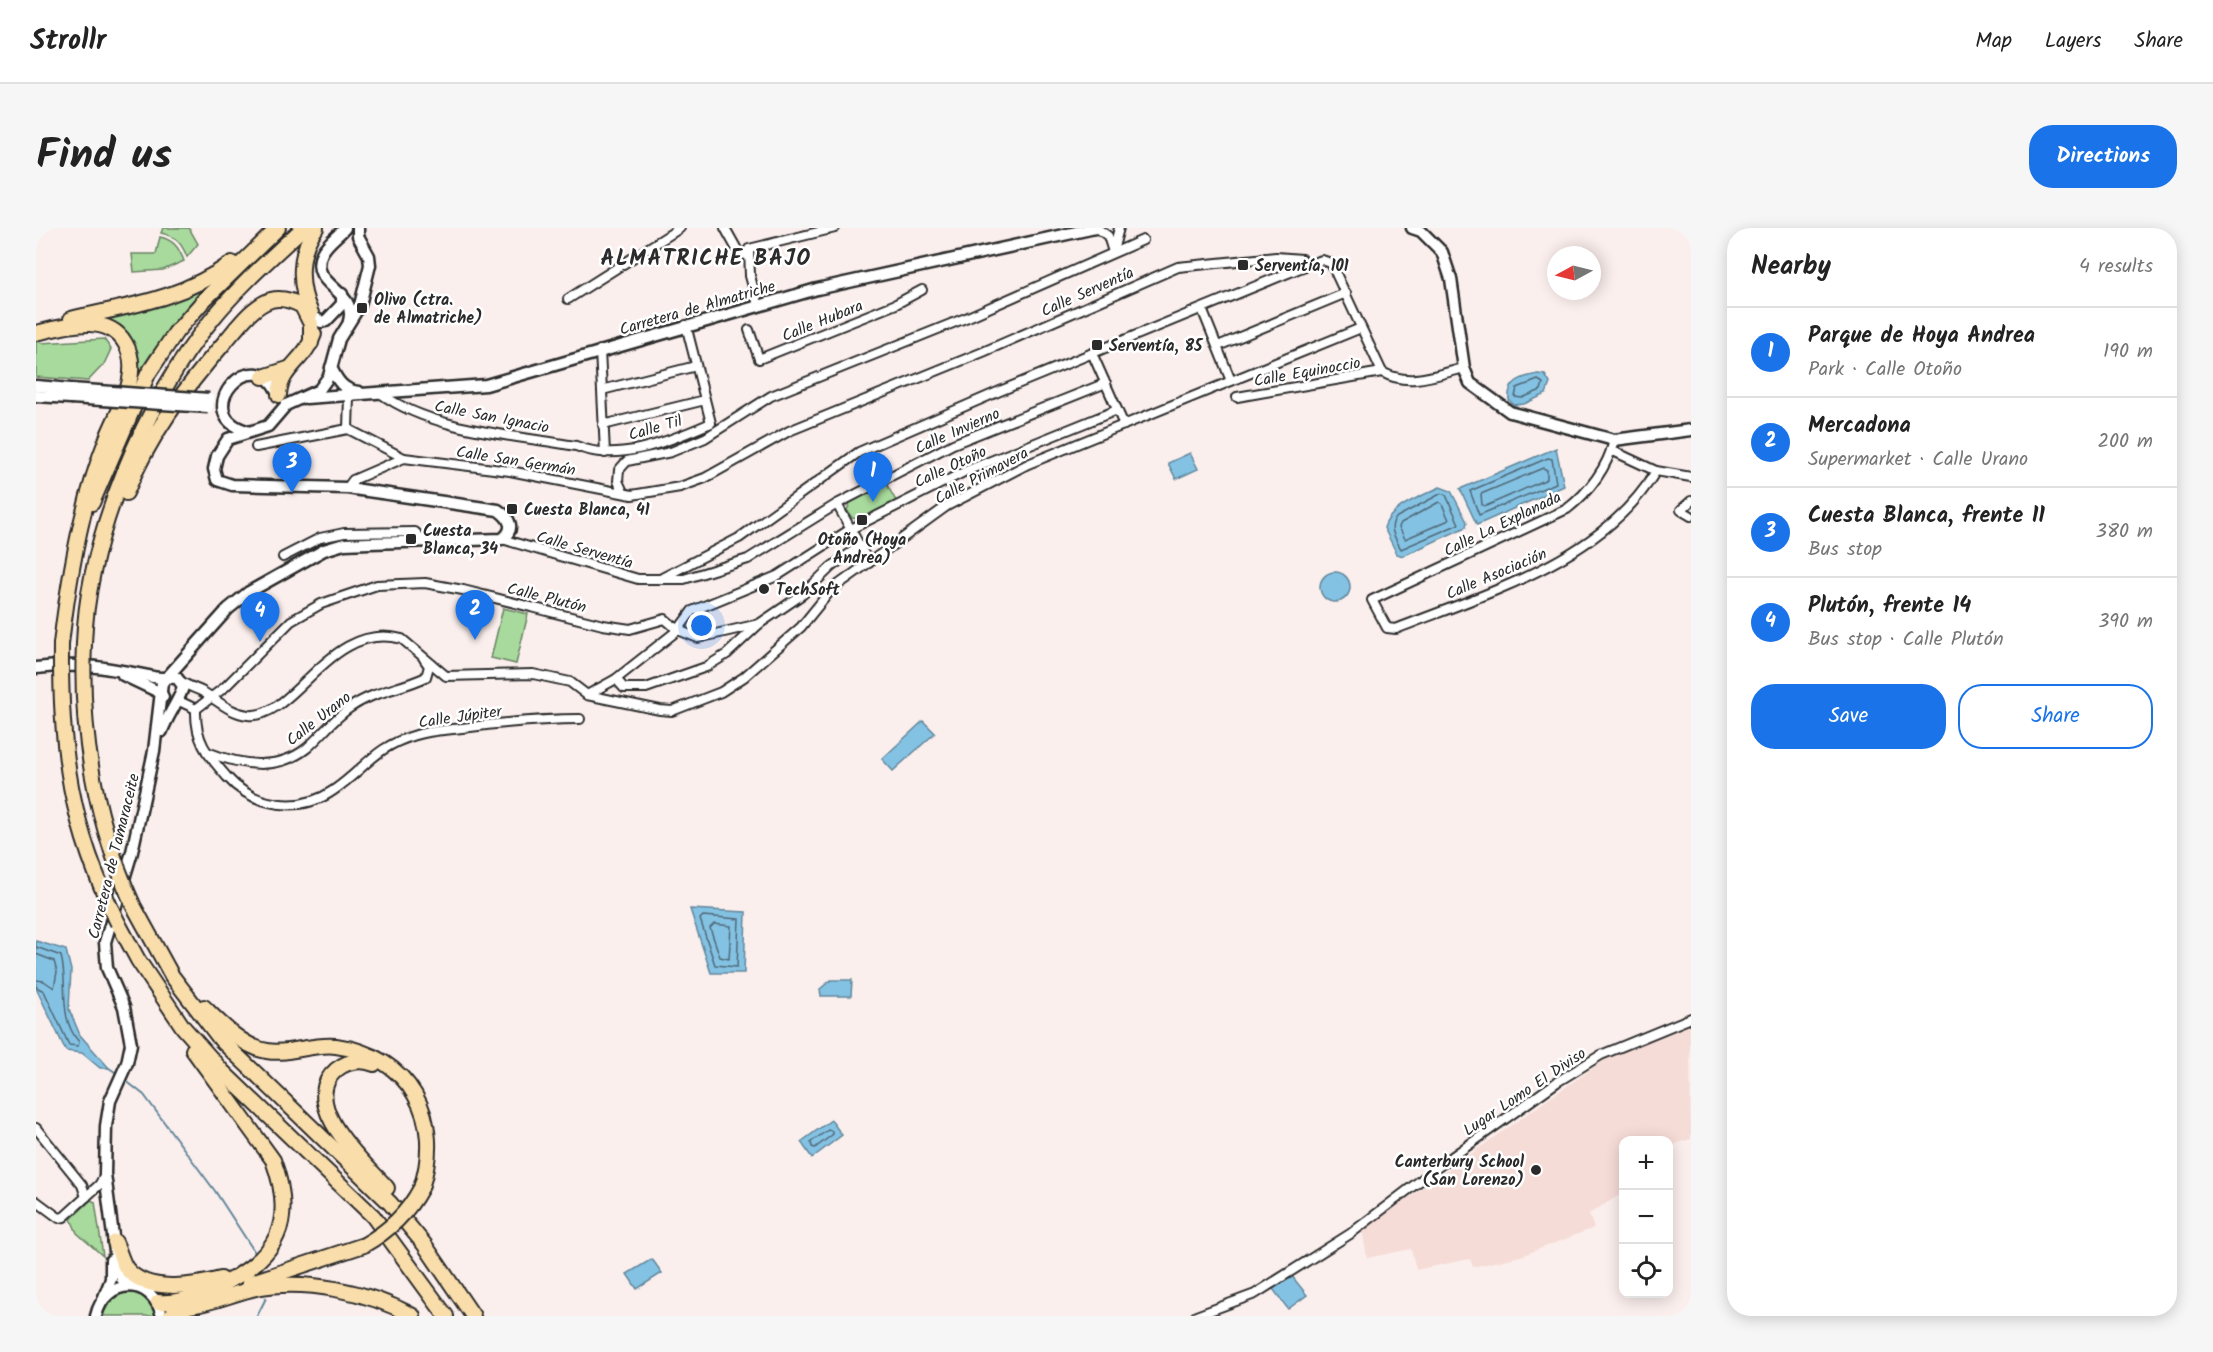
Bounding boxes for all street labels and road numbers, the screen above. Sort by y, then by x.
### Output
street label: Calle Serventía [1037,261,1138,324]
street label: Carretera de Almatriche [617,274,778,343]
street label: Calle Hubara [778,294,867,349]
street label: Calle Equinoccio [1252,351,1363,394]
street label: Calle San Ignacio [432,394,551,441]
street label: Calle Invierno [911,401,1004,461]
street label: Calle Til [626,409,685,448]
street label: Calle San Germán [454,440,577,483]
street label: Calle Otoño [910,440,991,495]
street label: Calle Primavera [930,441,1033,512]
street label: Calle La Explanada [1440,485,1566,564]
street label: Calle Serventía [533,525,636,576]
street label: Calle Asociación [1442,542,1551,607]
street label: Calle Plutón [504,577,589,620]
street label: Calle Urano [281,686,357,753]
street label: Calle Júpiter [417,699,505,736]
street label: Carretera de Tamaraceite [82,771,147,942]
street label: Lugar Lomo El Diviso [1458,1042,1592,1143]

